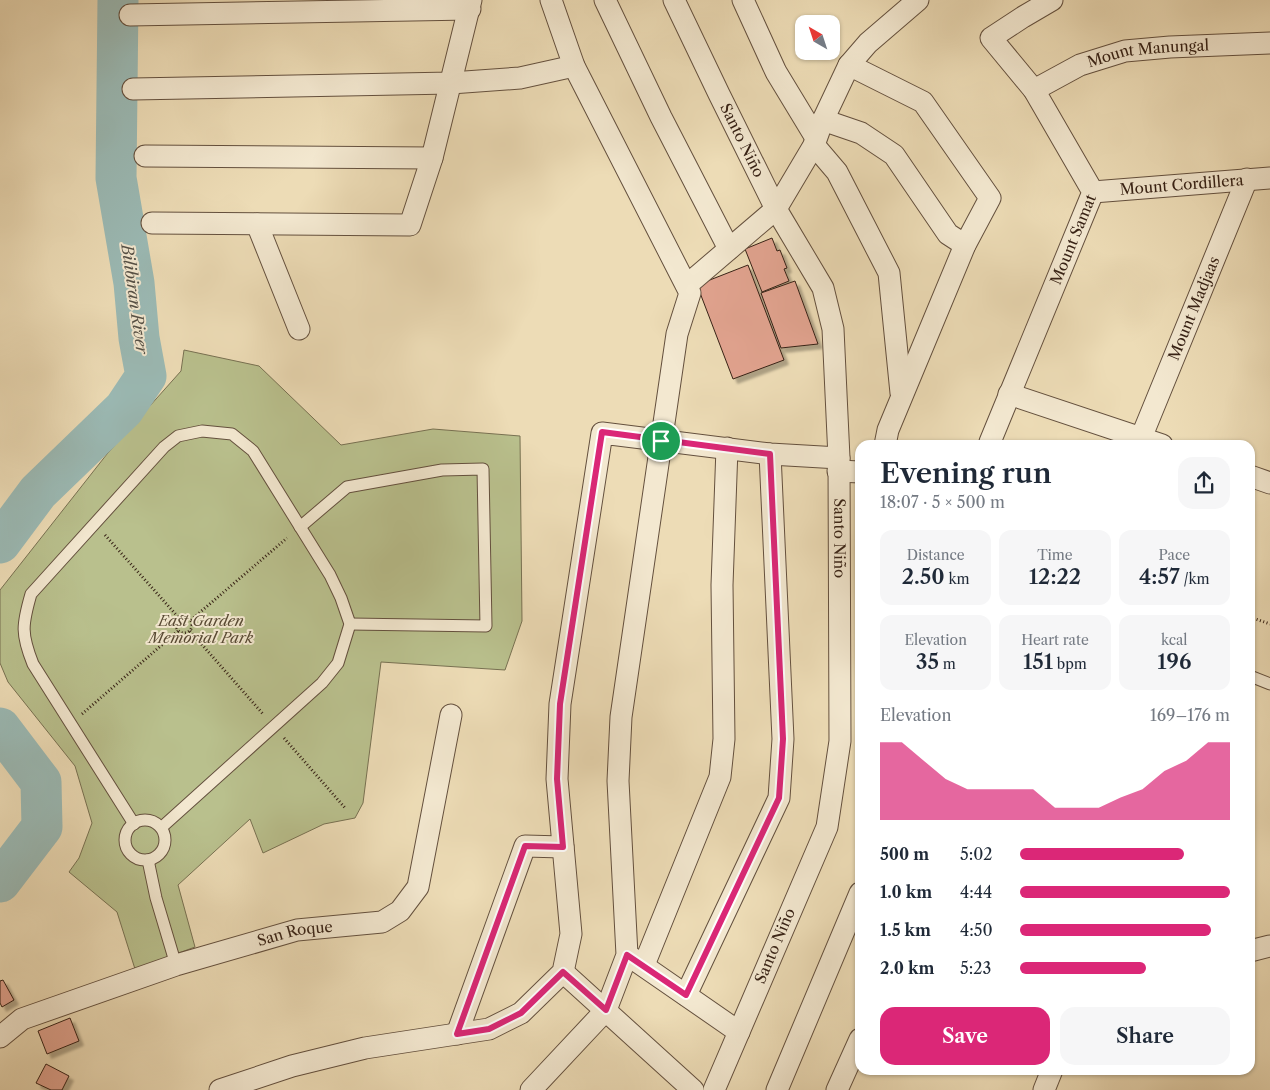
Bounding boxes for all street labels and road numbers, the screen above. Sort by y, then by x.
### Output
street label: Mount Manungal [1085,35,1210,71]
street label: Santo Niño [716,100,769,180]
street label: Mount Cordillera [1119,170,1244,199]
street label: Mount Samat [1046,191,1100,287]
street label: Mount Madjaas [1164,253,1223,363]
street label: Santo Niño [830,498,849,578]
street label: Santo Niño [750,905,799,986]
street label: San Roque [255,917,334,950]

